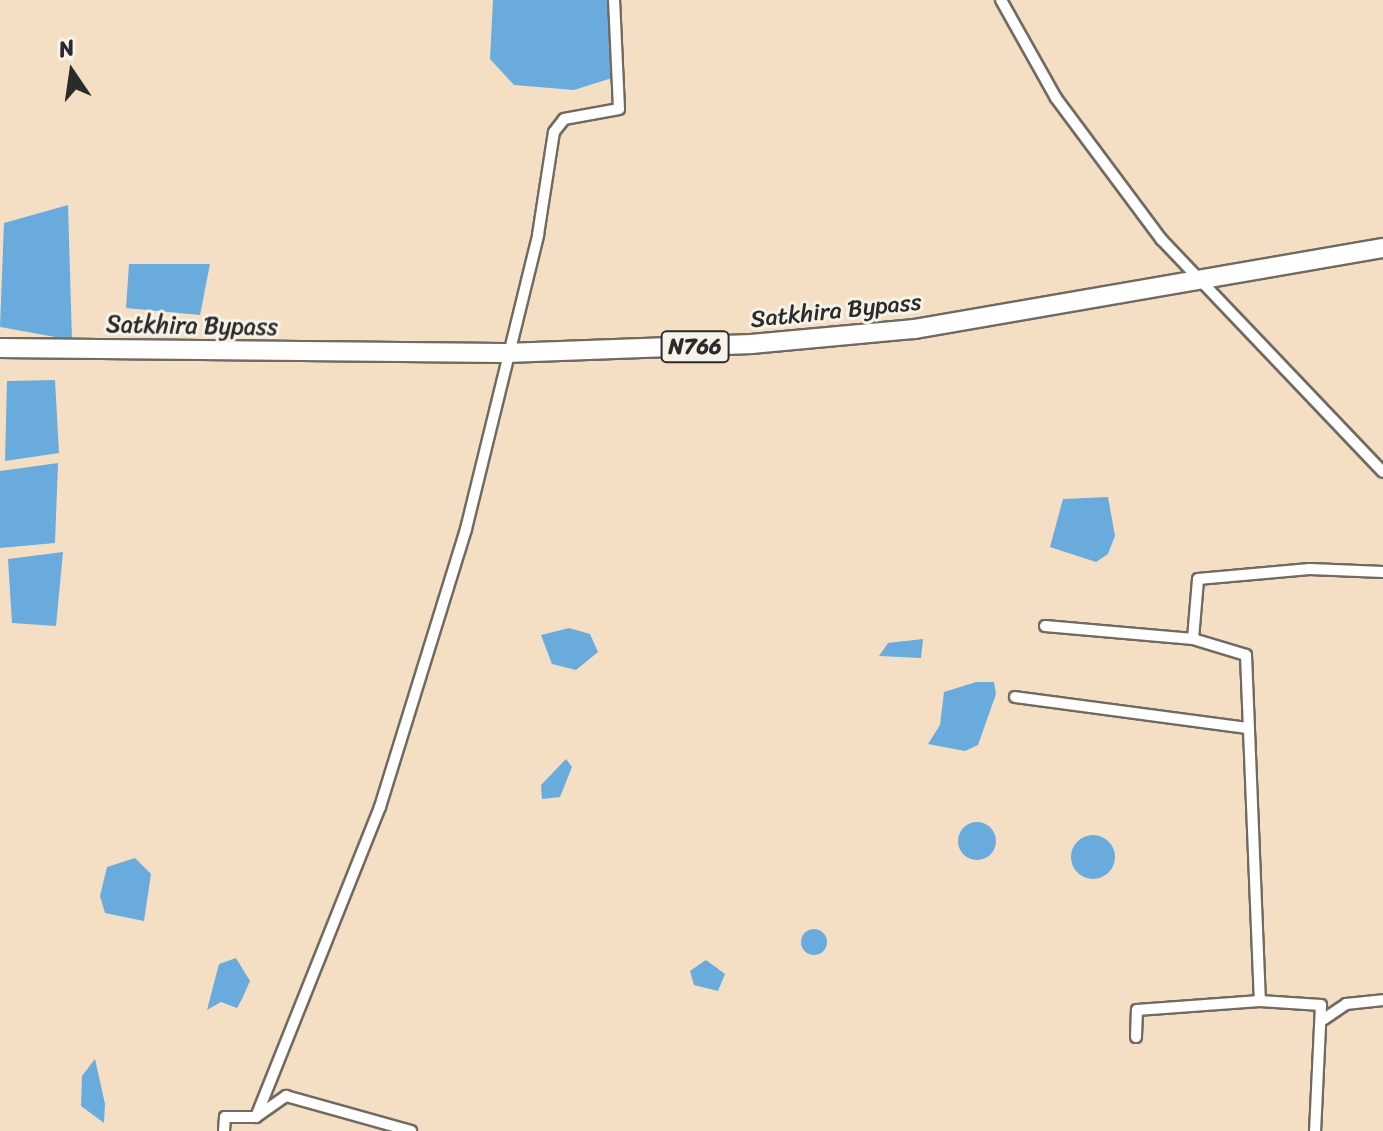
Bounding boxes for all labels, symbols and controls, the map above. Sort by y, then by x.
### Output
text: N [55,27,78,69]
north arrow [32,32,112,112]
street label: Satkhira Bypass [750,288,922,334]
street label: Satkhira Bypass [106,310,278,342]
road number: N766 [659,329,731,365]

